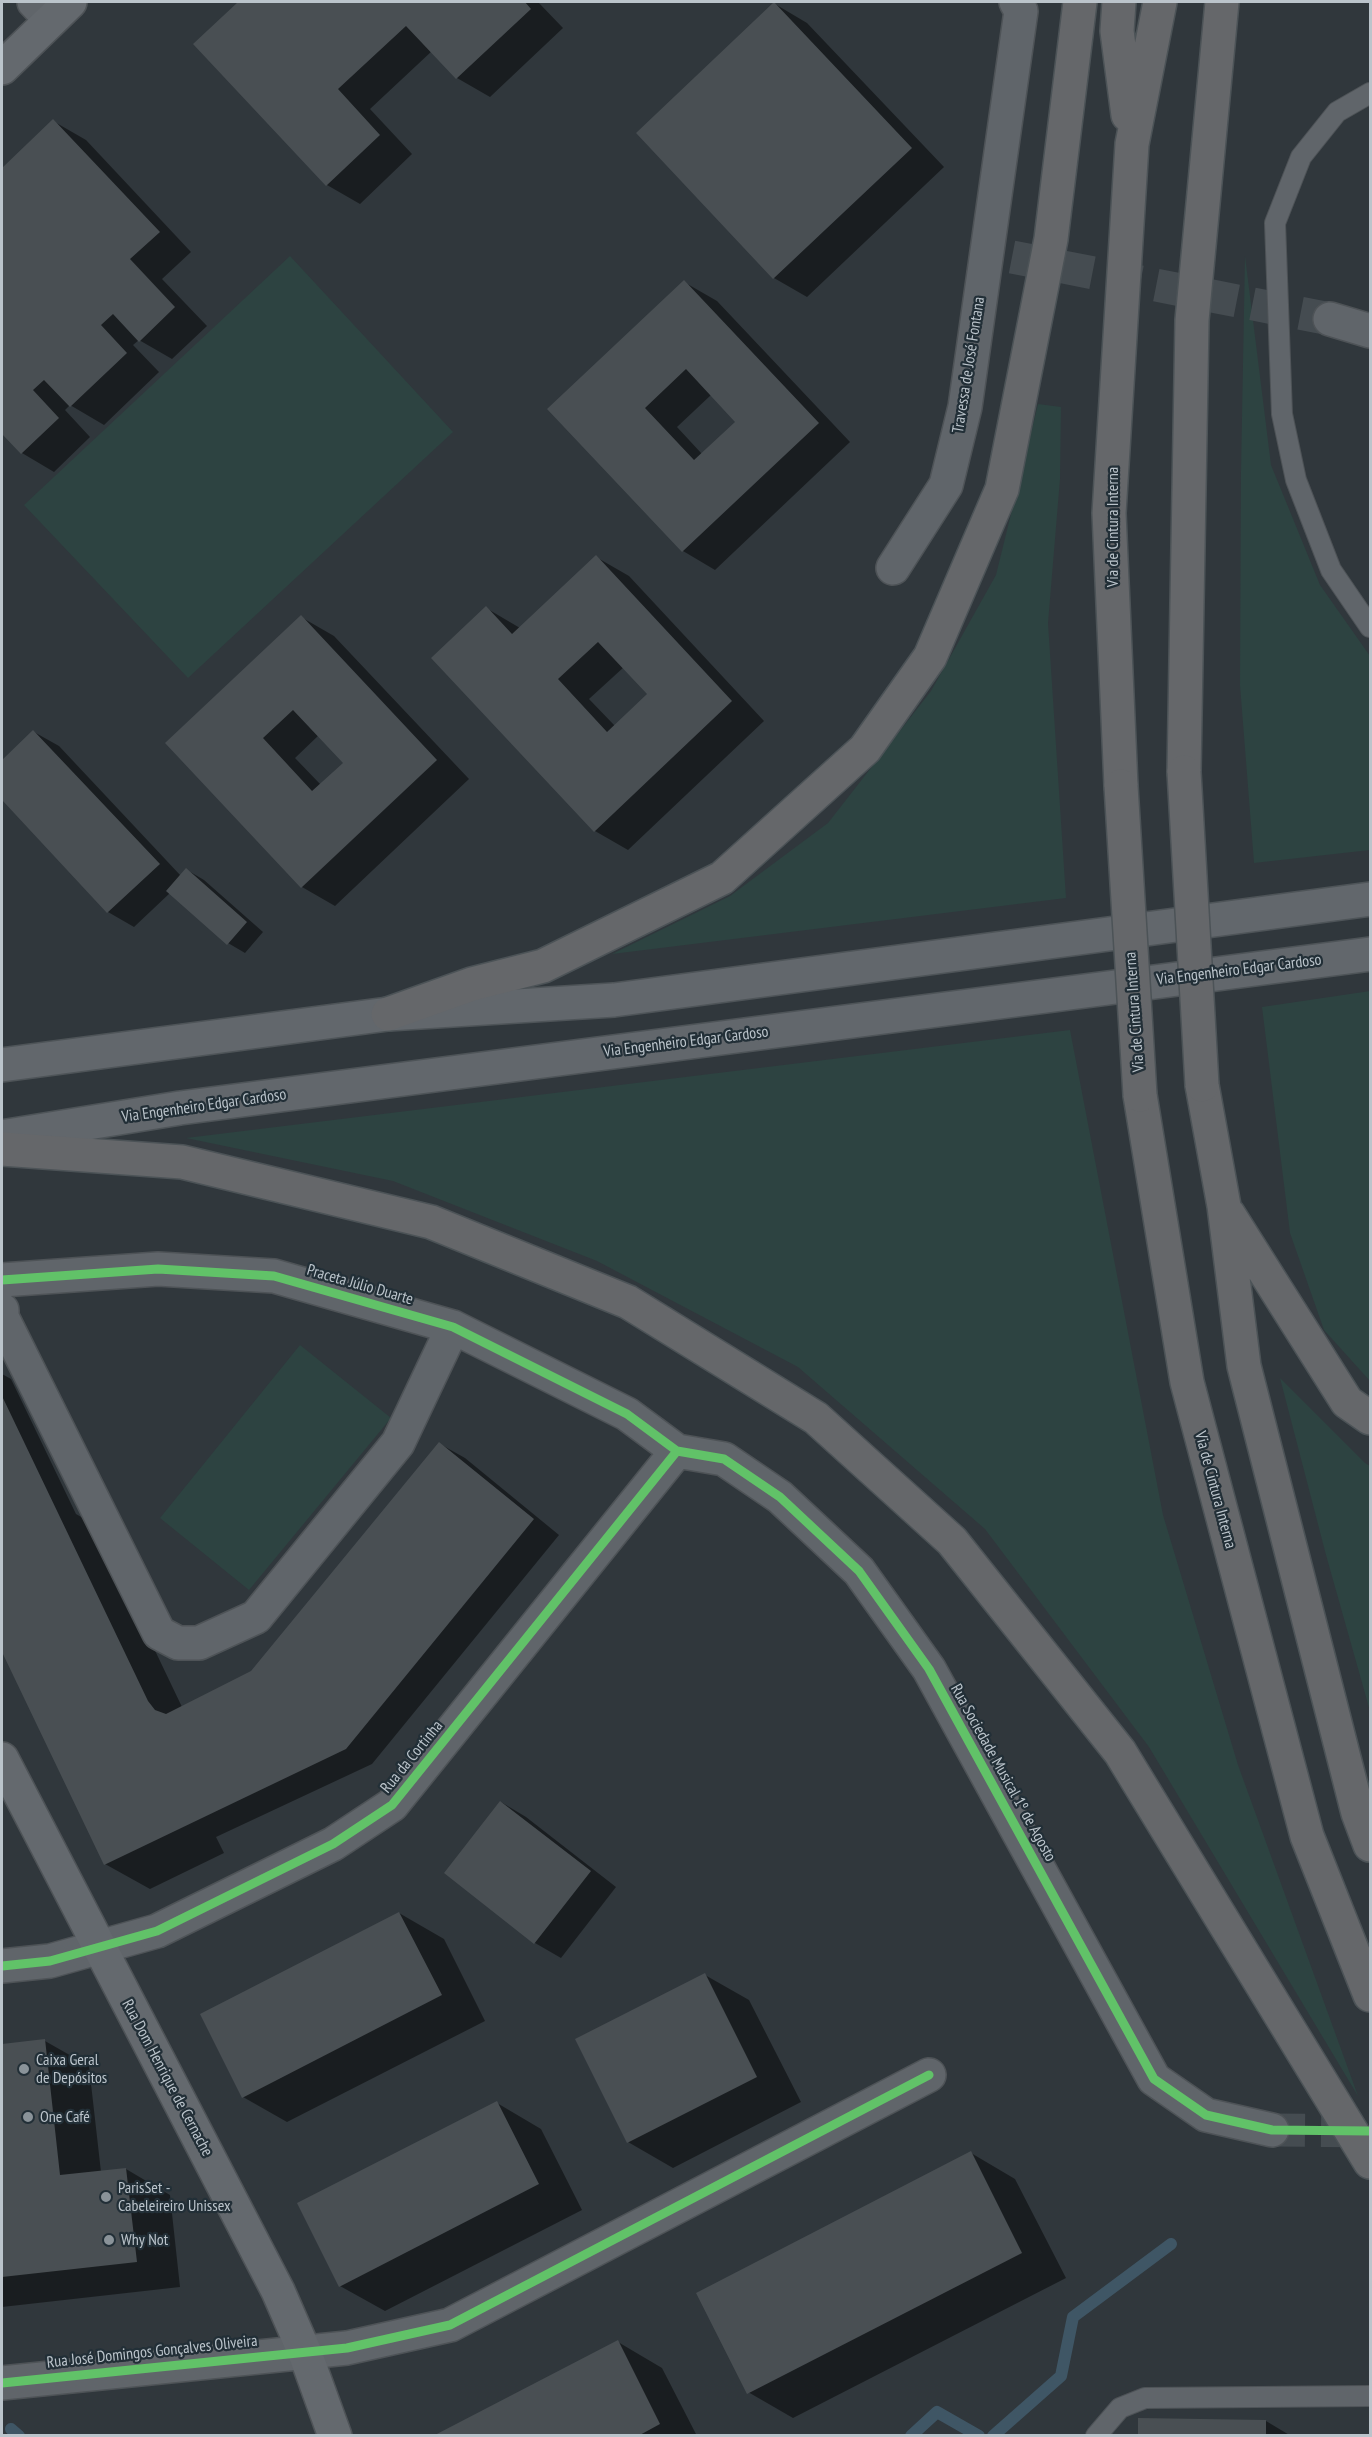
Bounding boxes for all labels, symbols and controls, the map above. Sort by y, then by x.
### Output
street label: Travessa de José Fontana [949,295,989,435]
street label: Via de Cintura Interna [1103,467,1123,587]
street label: Via Engenheiro Edgar Cardoso [1156,950,1322,990]
street label: Via de Cintura Interna [1121,951,1149,1073]
street label: Via Engenheiro Edgar Cardoso [603,1022,769,1062]
street label: Via Engenheiro Edgar Cardoso [121,1085,287,1127]
street label: Praceta Júlio Duarte [305,1261,415,1309]
street label: Via de Cintura Interna [1190,1429,1240,1551]
street label: Rua Sociedade Musical 1º de Agosto [946,1681,1060,1865]
street label: Rua da Cortinha [377,1717,447,1797]
street label: Rua Dom Henrique de Cernache [117,1996,217,2160]
place label: Caixa Geral de Depósitos [36,2050,107,2088]
marker: Caixa Geral de Depósitos [17,2062,31,2076]
place label: One Café [40,2107,90,2127]
marker: One Café [21,2110,35,2124]
place label: ParisSet - Cabeleireiro Unissex [118,2178,231,2216]
marker: ParisSet - Cabeleireiro Unissex [99,2190,113,2204]
place label: Why Not [121,2230,168,2250]
marker: Why Not [102,2233,116,2247]
street label: Rua José Domingos Gonçalves Oliveira [46,2331,258,2373]

